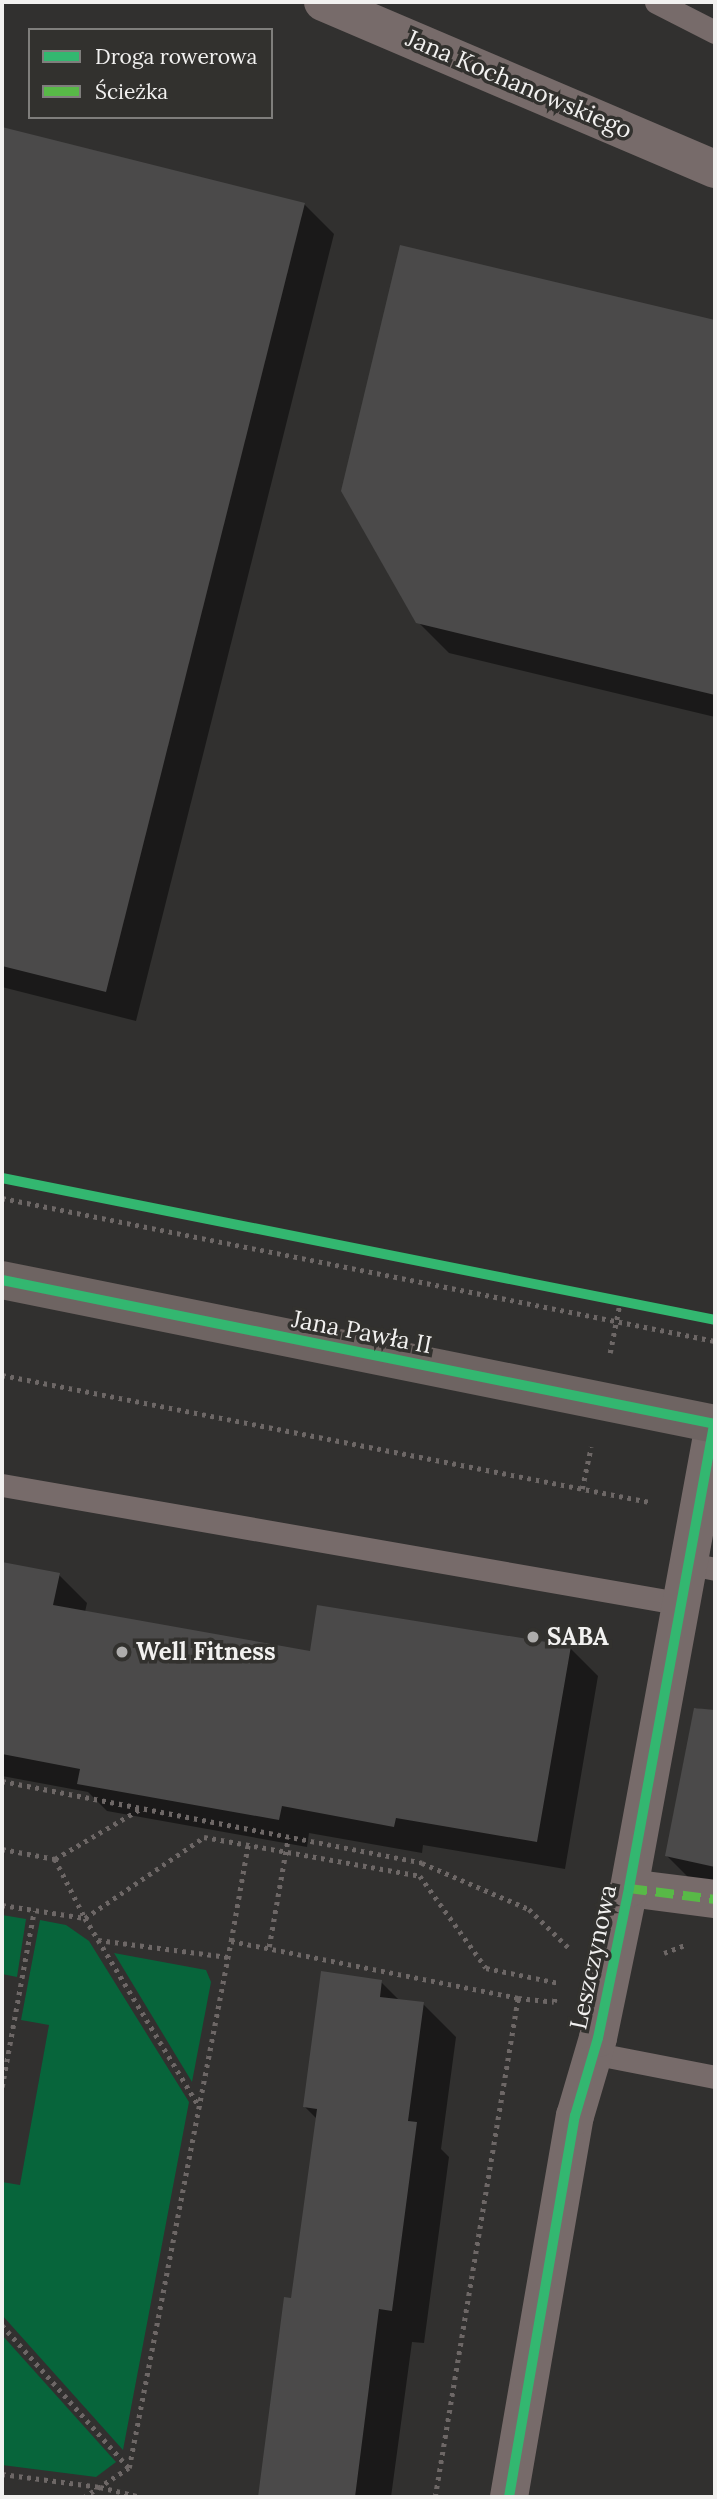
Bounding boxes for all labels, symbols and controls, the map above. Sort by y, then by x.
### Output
street label: Jana Kochanowskiego [402,23,636,145]
legend [28,28,273,119]
text: Droga rowerowa [95,43,257,70]
text: Ścieżka [95,78,168,105]
street label: Jana Pawła II [290,1304,434,1360]
place label: SABA [547,1623,609,1651]
marker: SABA [525,1629,541,1645]
place label: Well Fitness [136,1638,276,1666]
marker: Well Fitness [114,1644,130,1660]
street label: Leszczynowa [564,1882,622,2032]

